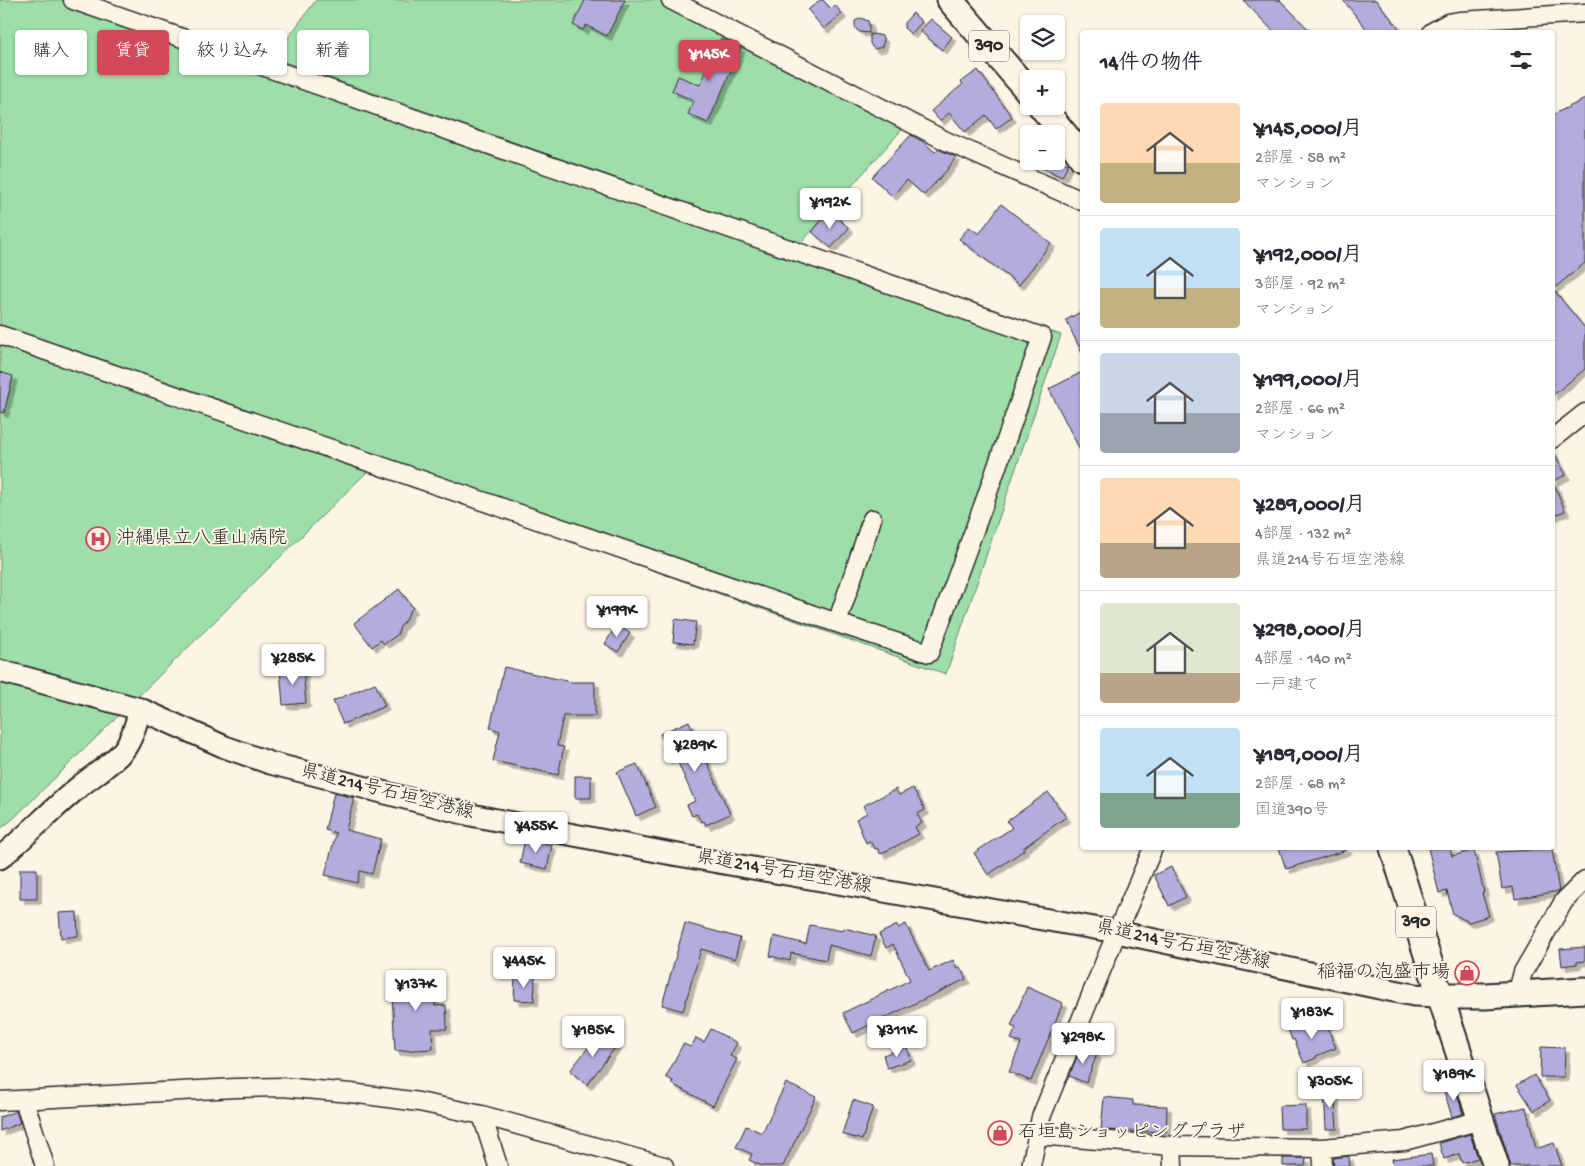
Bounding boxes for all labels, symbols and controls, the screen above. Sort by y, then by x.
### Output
map controls [1020,15,1065,170]
button: layers [1020,15,1065,60]
chip: 購入 [15,30,87,75]
chip: 賃貸 [97,30,169,75]
chip: 絞り込み [179,30,287,75]
chip: 新着 [297,30,369,75]
road number: 390 [969,30,1009,61]
pin: ¥145K [674,39,744,82]
text: ¥145K [690,46,728,65]
icon: filters [1507,46,1535,74]
text: 14件の物件 [1100,52,1202,77]
button: + [1020,70,1065,115]
text: ¥145,000/月 [1255,118,1363,143]
icon: home [1140,123,1200,183]
button: − [1020,125,1065,170]
text: 2部屋 · 58 m² [1255,150,1346,169]
text: マンション [1255,176,1334,195]
pin: ¥192K [795,188,865,230]
text: ¥192K [811,194,849,213]
text: ¥192,000/月 [1255,244,1362,269]
icon: home [1140,248,1200,308]
text: 3部屋 · 92 m² [1255,276,1345,295]
text: マンション [1255,302,1334,321]
text: ¥199,000/月 [1255,369,1363,394]
icon: home [1140,373,1200,433]
text: 2部屋 · 66 m² [1255,401,1345,420]
text: マンション [1255,427,1334,446]
text: ¥289,000/月 [1255,494,1365,519]
icon: home [1140,498,1200,558]
hospital icon: 沖縄県立八重山病院 [85,526,111,552]
text: 4部屋 · 132 m² [1255,526,1351,545]
place label: 沖縄県立八重山病院 [116,527,287,551]
text: 県道214号石垣空港線 [1255,552,1405,571]
pin: ¥199K [582,596,652,638]
text: ¥199K [598,602,636,621]
text: ¥298,000/月 [1255,619,1365,644]
icon: home [1140,623,1200,683]
pin: ¥285K [258,644,328,686]
text: ¥285K [272,650,314,669]
text: 4部屋 · 140 m² [1255,651,1352,670]
text: 一戸建て [1255,677,1319,696]
pin: ¥289K [660,730,730,773]
text: ¥289K [675,737,715,756]
text: ¥189,000/月 [1255,744,1364,769]
icon: home [1140,748,1200,808]
street label: 県道214号石垣空港線 [298,759,476,826]
text: 2部屋 · 68 m² [1255,776,1346,795]
text: 国道390号 [1255,802,1328,821]
pin: ¥455K [501,812,571,854]
text: ¥455K [516,818,556,837]
street label: 県道214号石垣空港線 [694,845,874,900]
road number: 390 [1396,906,1436,938]
street label: 県道214号石垣空港線 [1094,915,1273,976]
pin: ¥445K [489,946,559,989]
text: ¥445K [504,953,544,972]
shop icon: 稲福の泡盛市場 [1454,960,1480,986]
place label: 稲福の泡盛市場 [1317,961,1450,985]
pin: ¥137K [381,970,451,1012]
text: ¥137K [396,976,436,995]
pin: ¥183K [1277,998,1347,1040]
text: ¥183K [1292,1004,1332,1023]
pin: ¥185K [558,1016,628,1058]
pin: ¥311K [862,1016,932,1058]
text: ¥185K [573,1022,613,1041]
text: ¥311K [878,1022,916,1041]
pin: ¥298K [1048,1022,1118,1065]
text: ¥298K [1063,1029,1103,1048]
pin: ¥189K [1419,1060,1489,1102]
pin: ¥305K [1295,1066,1365,1109]
text: ¥189K [1434,1066,1474,1085]
text: ¥305K [1309,1073,1351,1092]
shop icon: 石垣島ショッピングプラザ [987,1120,1013,1146]
place label: 石垣島ショッピングプラザ [1018,1121,1245,1145]

